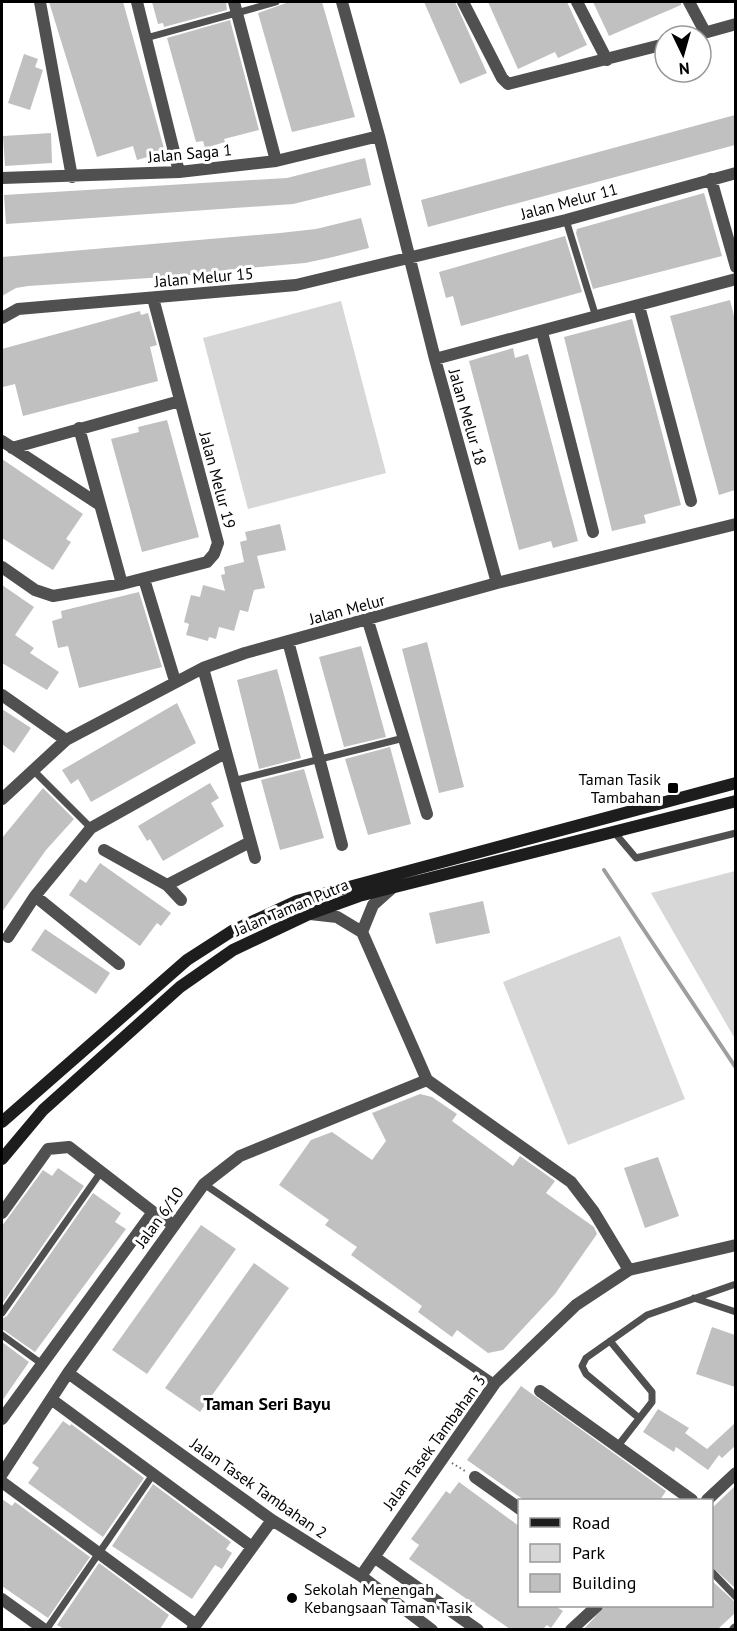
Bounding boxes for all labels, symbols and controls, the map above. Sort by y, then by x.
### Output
north arrow [653,24,713,84]
text: N [678,59,690,79]
street label: Jalan Saga 1 [146,139,233,167]
street label: Jalan Melur 11 [517,178,620,224]
street label: Jalan Melur 15 [153,263,254,291]
street label: Jalan Melur 18 [444,365,491,468]
street label: Jalan Melur 19 [195,428,241,531]
street label: Jalan Melur [306,589,388,629]
place label: Taman Tasik Tambahan [579,769,661,807]
marker: Taman Tasik Tambahan [666,781,680,795]
street label: Jalan Taman Putra [230,874,351,941]
street label: Jalan 6/10 [130,1183,188,1252]
street label: Jalan Tasek Tambahan 3 [378,1371,490,1514]
district label: Taman Seri Bayu [203,1392,331,1415]
street label: Jalan Tasek Tambahan 2 [186,1433,331,1543]
legend [518,1499,713,1607]
text: Road [572,1511,610,1534]
text: Park [572,1541,605,1564]
text: Building [572,1571,636,1594]
place label: Sekolah Menengah Kebangsaan Taman Tasik [304,1579,473,1617]
marker: Sekolah Menengah Kebangsaan Taman Tasik [285,1591,299,1605]

